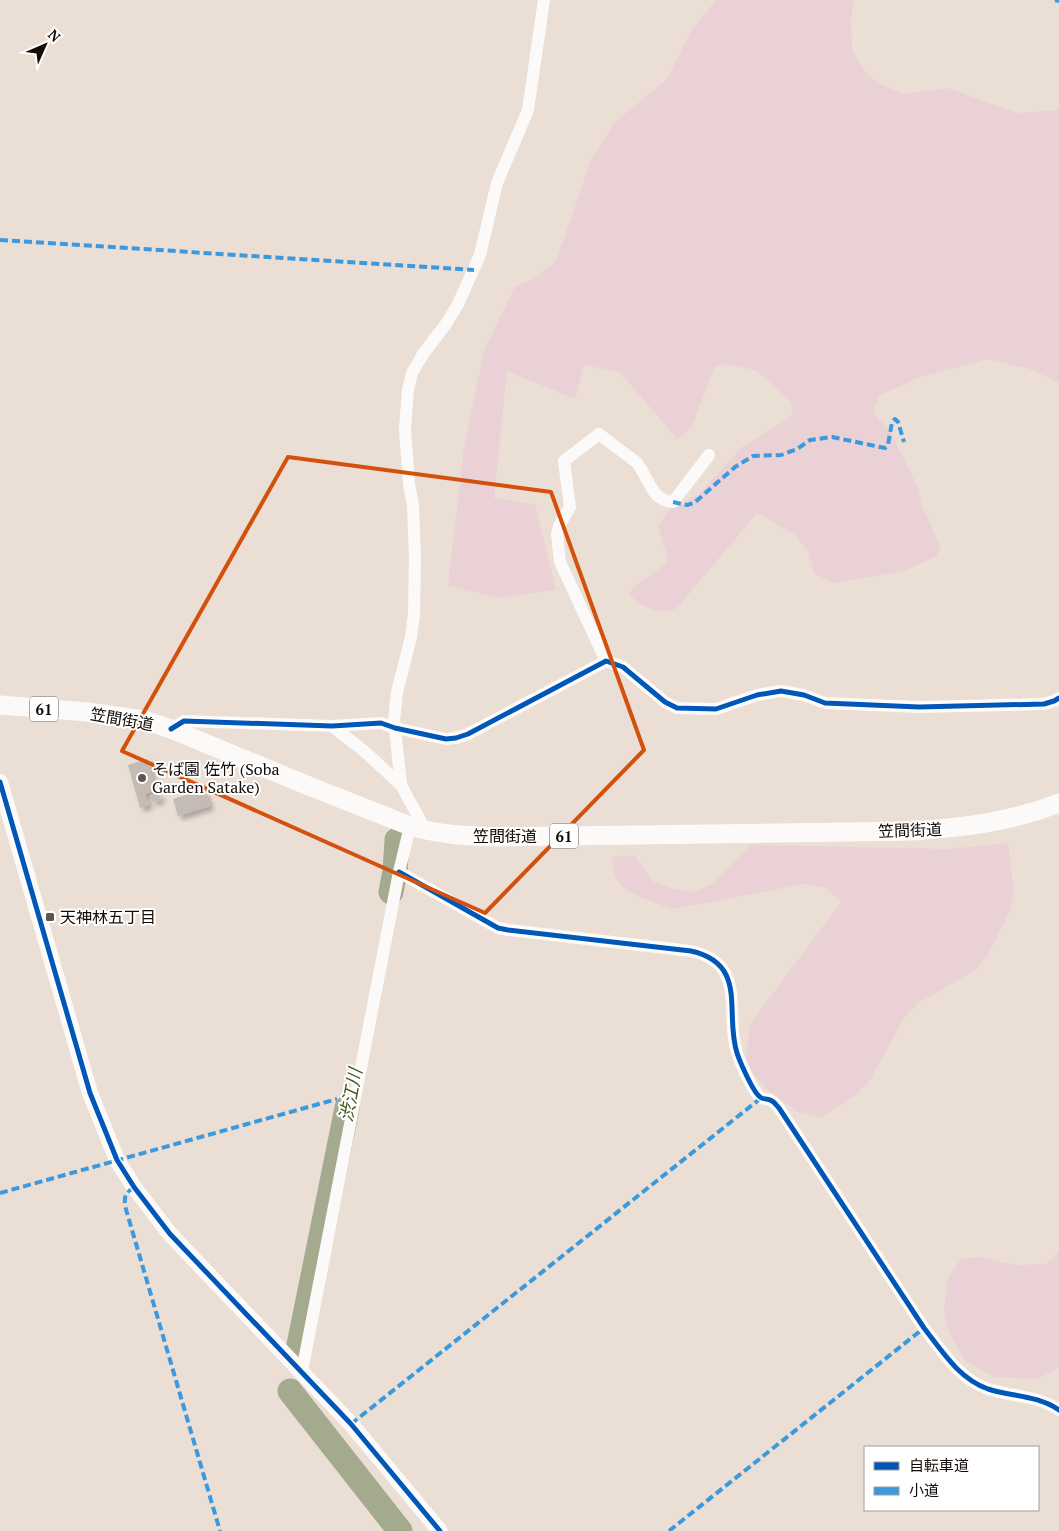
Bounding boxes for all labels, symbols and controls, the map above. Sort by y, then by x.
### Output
north arrow [20,20,70,70]
text: N [44,25,65,46]
road number: 61 [30,696,58,722]
street label: 笠間街道 [89,703,155,735]
place label: そば園 佐竹 (Soba Garden Satake) [152,758,280,798]
marker: そば園 佐竹 (Soba Garden Satake) [136,772,148,784]
street label: 笠間街道 [878,818,942,842]
road number: 61 [550,824,578,848]
street label: 笠間街道 [473,825,537,847]
place label: 天神林五丁目 [60,906,156,928]
marker: 天神林五丁目 [44,911,56,923]
water label: 渋江川 [333,1064,367,1124]
legend [864,1446,1039,1511]
text: 自転車道 [909,1455,969,1475]
text: 小道 [909,1480,939,1500]

